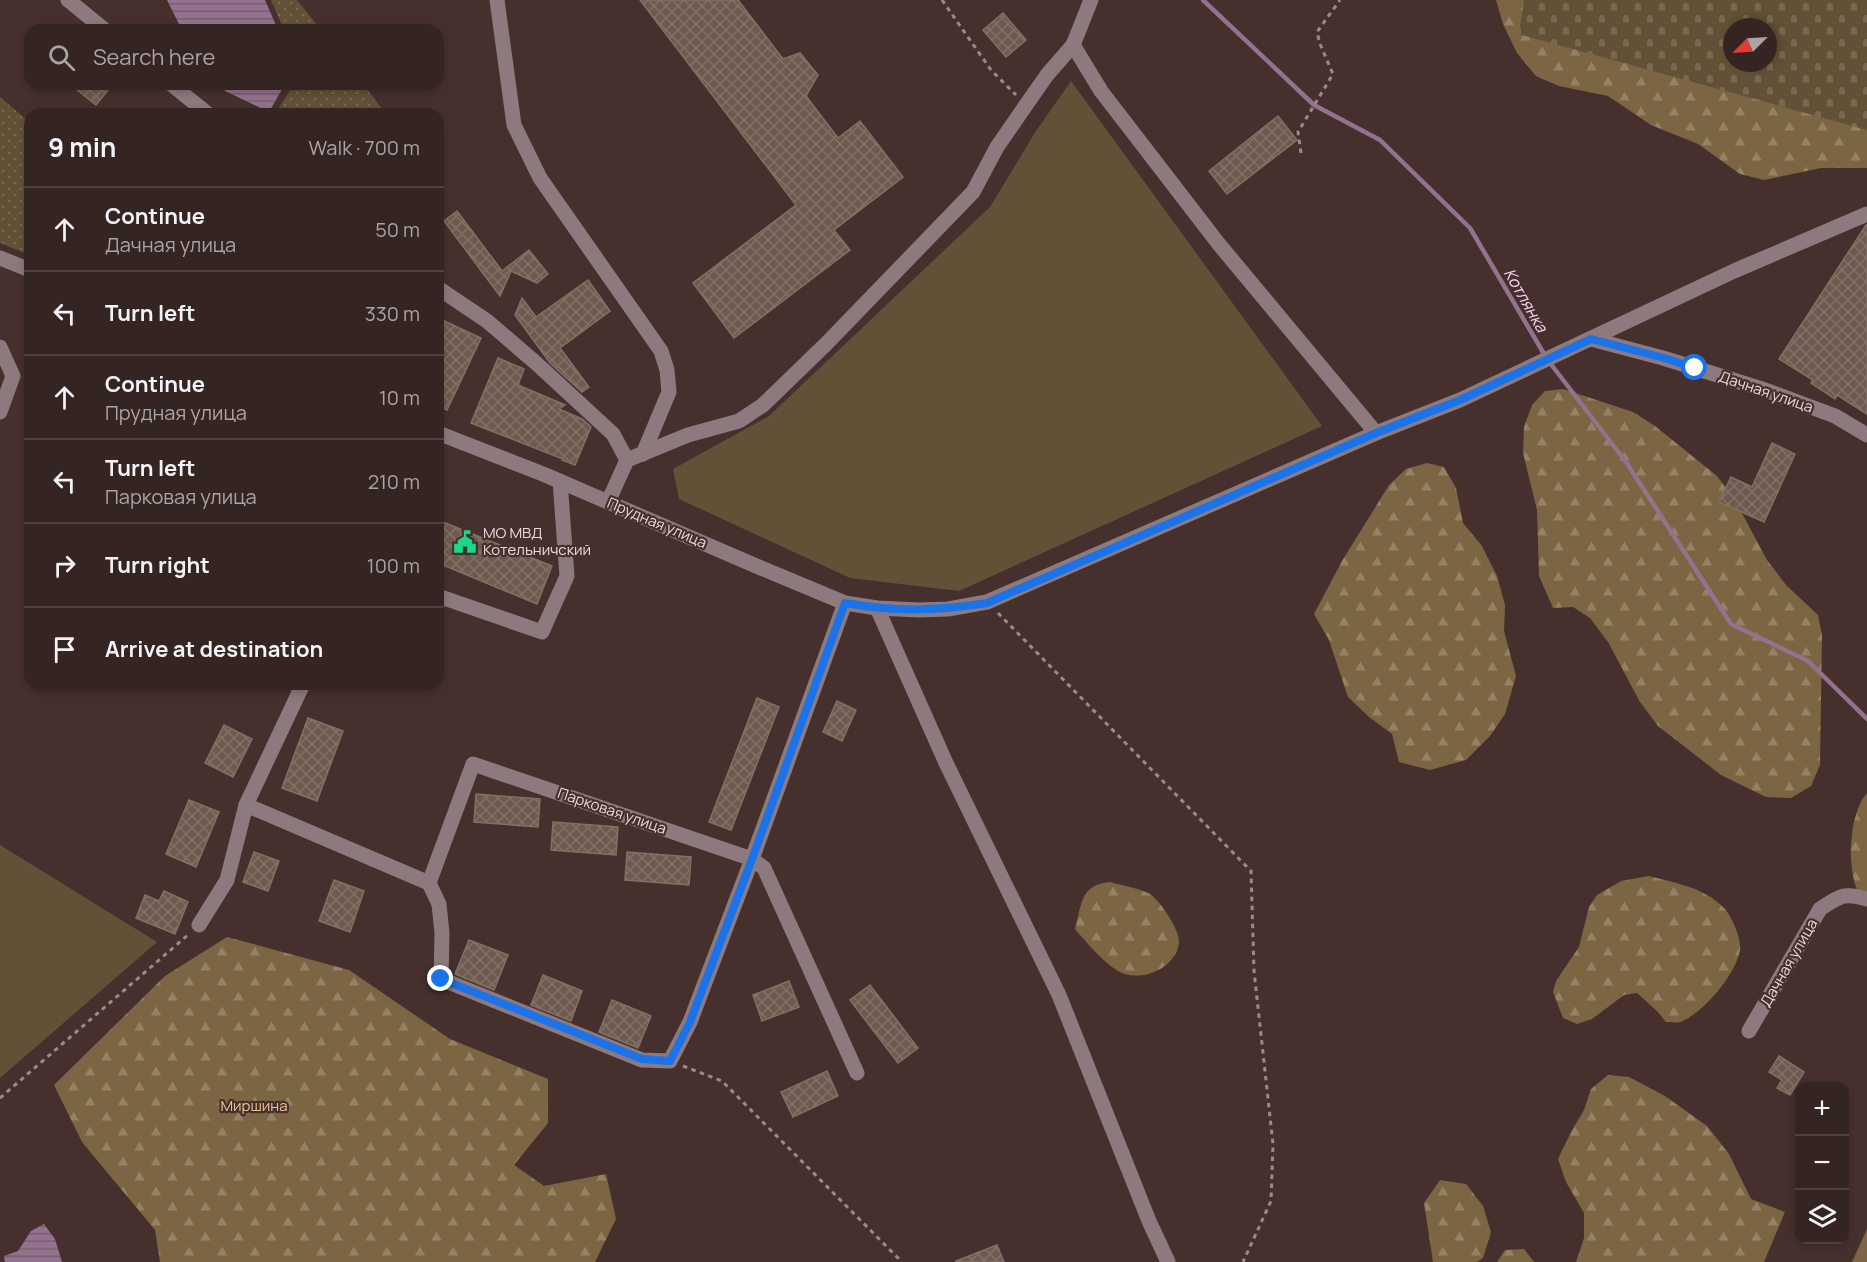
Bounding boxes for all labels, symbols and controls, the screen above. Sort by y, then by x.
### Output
north arrow [1723,18,1777,72]
search box [24,24,444,90]
icon: search [45,41,78,74]
text: Search here [93,42,215,72]
text: 9 min [48,129,116,165]
text: Walk · 700 m [309,134,420,161]
text: Continue [105,201,205,231]
icon: ahead [48,213,81,246]
text: 50 m [375,216,420,243]
text: Дачная улица [105,231,236,258]
water label: Котлянка [1499,264,1554,337]
icon: left [48,297,81,330]
text: Turn left [105,298,195,328]
text: 330 m [365,300,420,327]
route start [1681,354,1707,380]
street label: Дачная улица [1716,366,1816,417]
text: Continue [105,369,205,399]
icon: ahead [48,381,81,414]
text: 10 m [379,384,420,411]
text: Прудная улица [105,399,247,426]
text: Turn left [105,453,195,483]
icon: left [48,465,81,498]
text: 210 m [368,468,420,495]
text: Парковая улица [105,483,257,510]
street label: Прудная улица [604,492,710,553]
place label: МО МВД Котельничский [483,522,591,560]
public building icon: МО МВД Котельничский [452,529,478,555]
icon: right [48,549,81,582]
text: Turn right [105,550,210,580]
text: 100 m [367,552,420,579]
icon: arrive [48,633,81,666]
text: Arrive at destination [105,634,323,664]
street label: Парковая улица [555,782,669,839]
street label: Дачная улица [1755,915,1822,1011]
route end [427,965,453,991]
map controls [1795,1082,1849,1244]
button: + [1795,1082,1849,1136]
park label: Миршина [220,1095,288,1116]
button: − [1795,1136,1849,1190]
button: layers [1795,1190,1849,1244]

